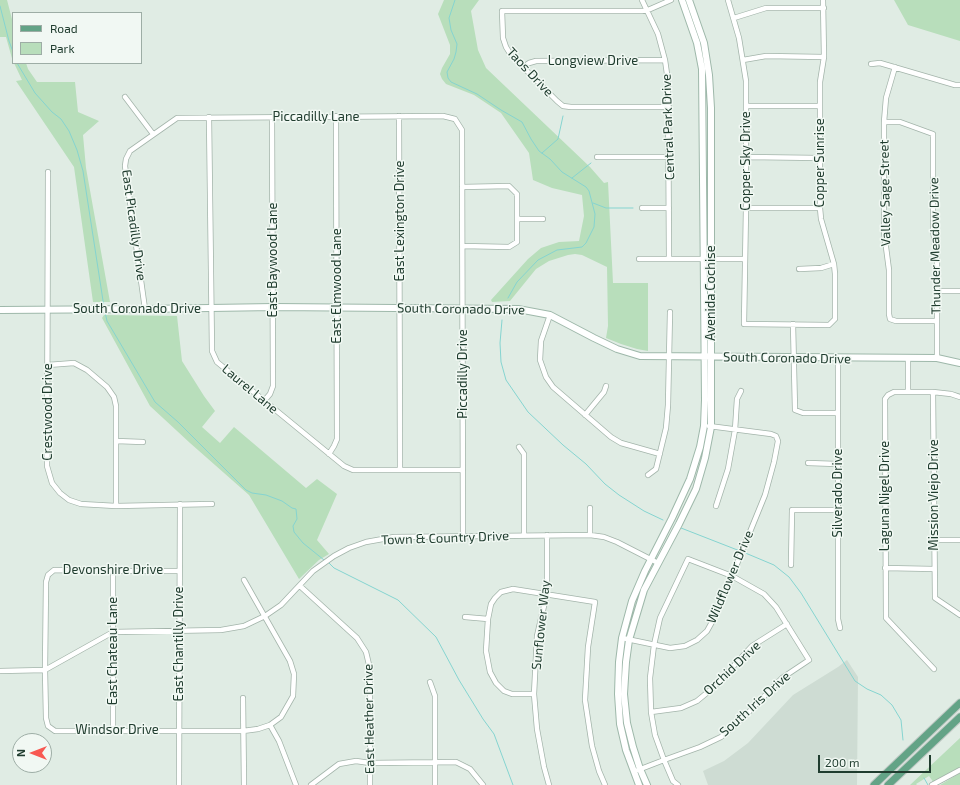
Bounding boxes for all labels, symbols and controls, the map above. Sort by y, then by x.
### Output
legend [12,12,142,64]
text: Road [50,21,78,35]
text: Park [50,41,75,55]
street label: Taos Drive [503,44,557,100]
street label: Longview Drive [548,53,638,69]
street label: Central Park Drive [658,74,678,180]
street label: Piccadilly Lane [273,109,359,125]
street label: Copper Sky Drive [738,111,754,211]
street label: Copper Sunrise [812,118,828,208]
street label: Valley Sage Street [876,139,894,247]
street label: East Lexington Drive [392,160,408,282]
street label: East Picadilly Drive [118,168,150,282]
street label: Thunder Meadow Drive [926,177,944,315]
street label: East Baywood Lane [265,202,281,318]
street label: East Elmwood Lane [329,228,345,344]
street label: Avenida Cochise [703,245,719,341]
street label: South Coronado Drive [397,300,525,318]
street label: South Coronado Drive [73,301,201,317]
street label: Piccadilly Drive [455,329,471,419]
street label: South Coronado Drive [723,349,851,367]
street label: Laurel Lane [219,361,281,417]
street label: Crestwood Drive [40,363,56,461]
street label: Mission Viejo Drive [926,439,942,551]
street label: Laguna Nigel Drive [877,441,893,551]
street label: Silverado Drive [830,449,846,537]
street label: Town & Country Drive [381,528,509,548]
street label: Wildflower Drive [703,528,757,626]
street label: Devonshire Drive [63,562,163,578]
street label: Sunflower Way [529,579,553,671]
street label: East Chantilly Drive [171,587,187,701]
street label: East Chateau Lane [105,597,121,705]
street label: Orchid Drive [700,638,764,698]
street label: East Heather Drive [360,664,378,774]
street label: South Iris Drive [716,668,794,740]
street label: Windsor Drive [75,722,159,738]
north arrow [12,733,52,773]
scale bar [820,747,933,773]
text: N [14,749,27,757]
text: 200 m [825,755,859,769]

